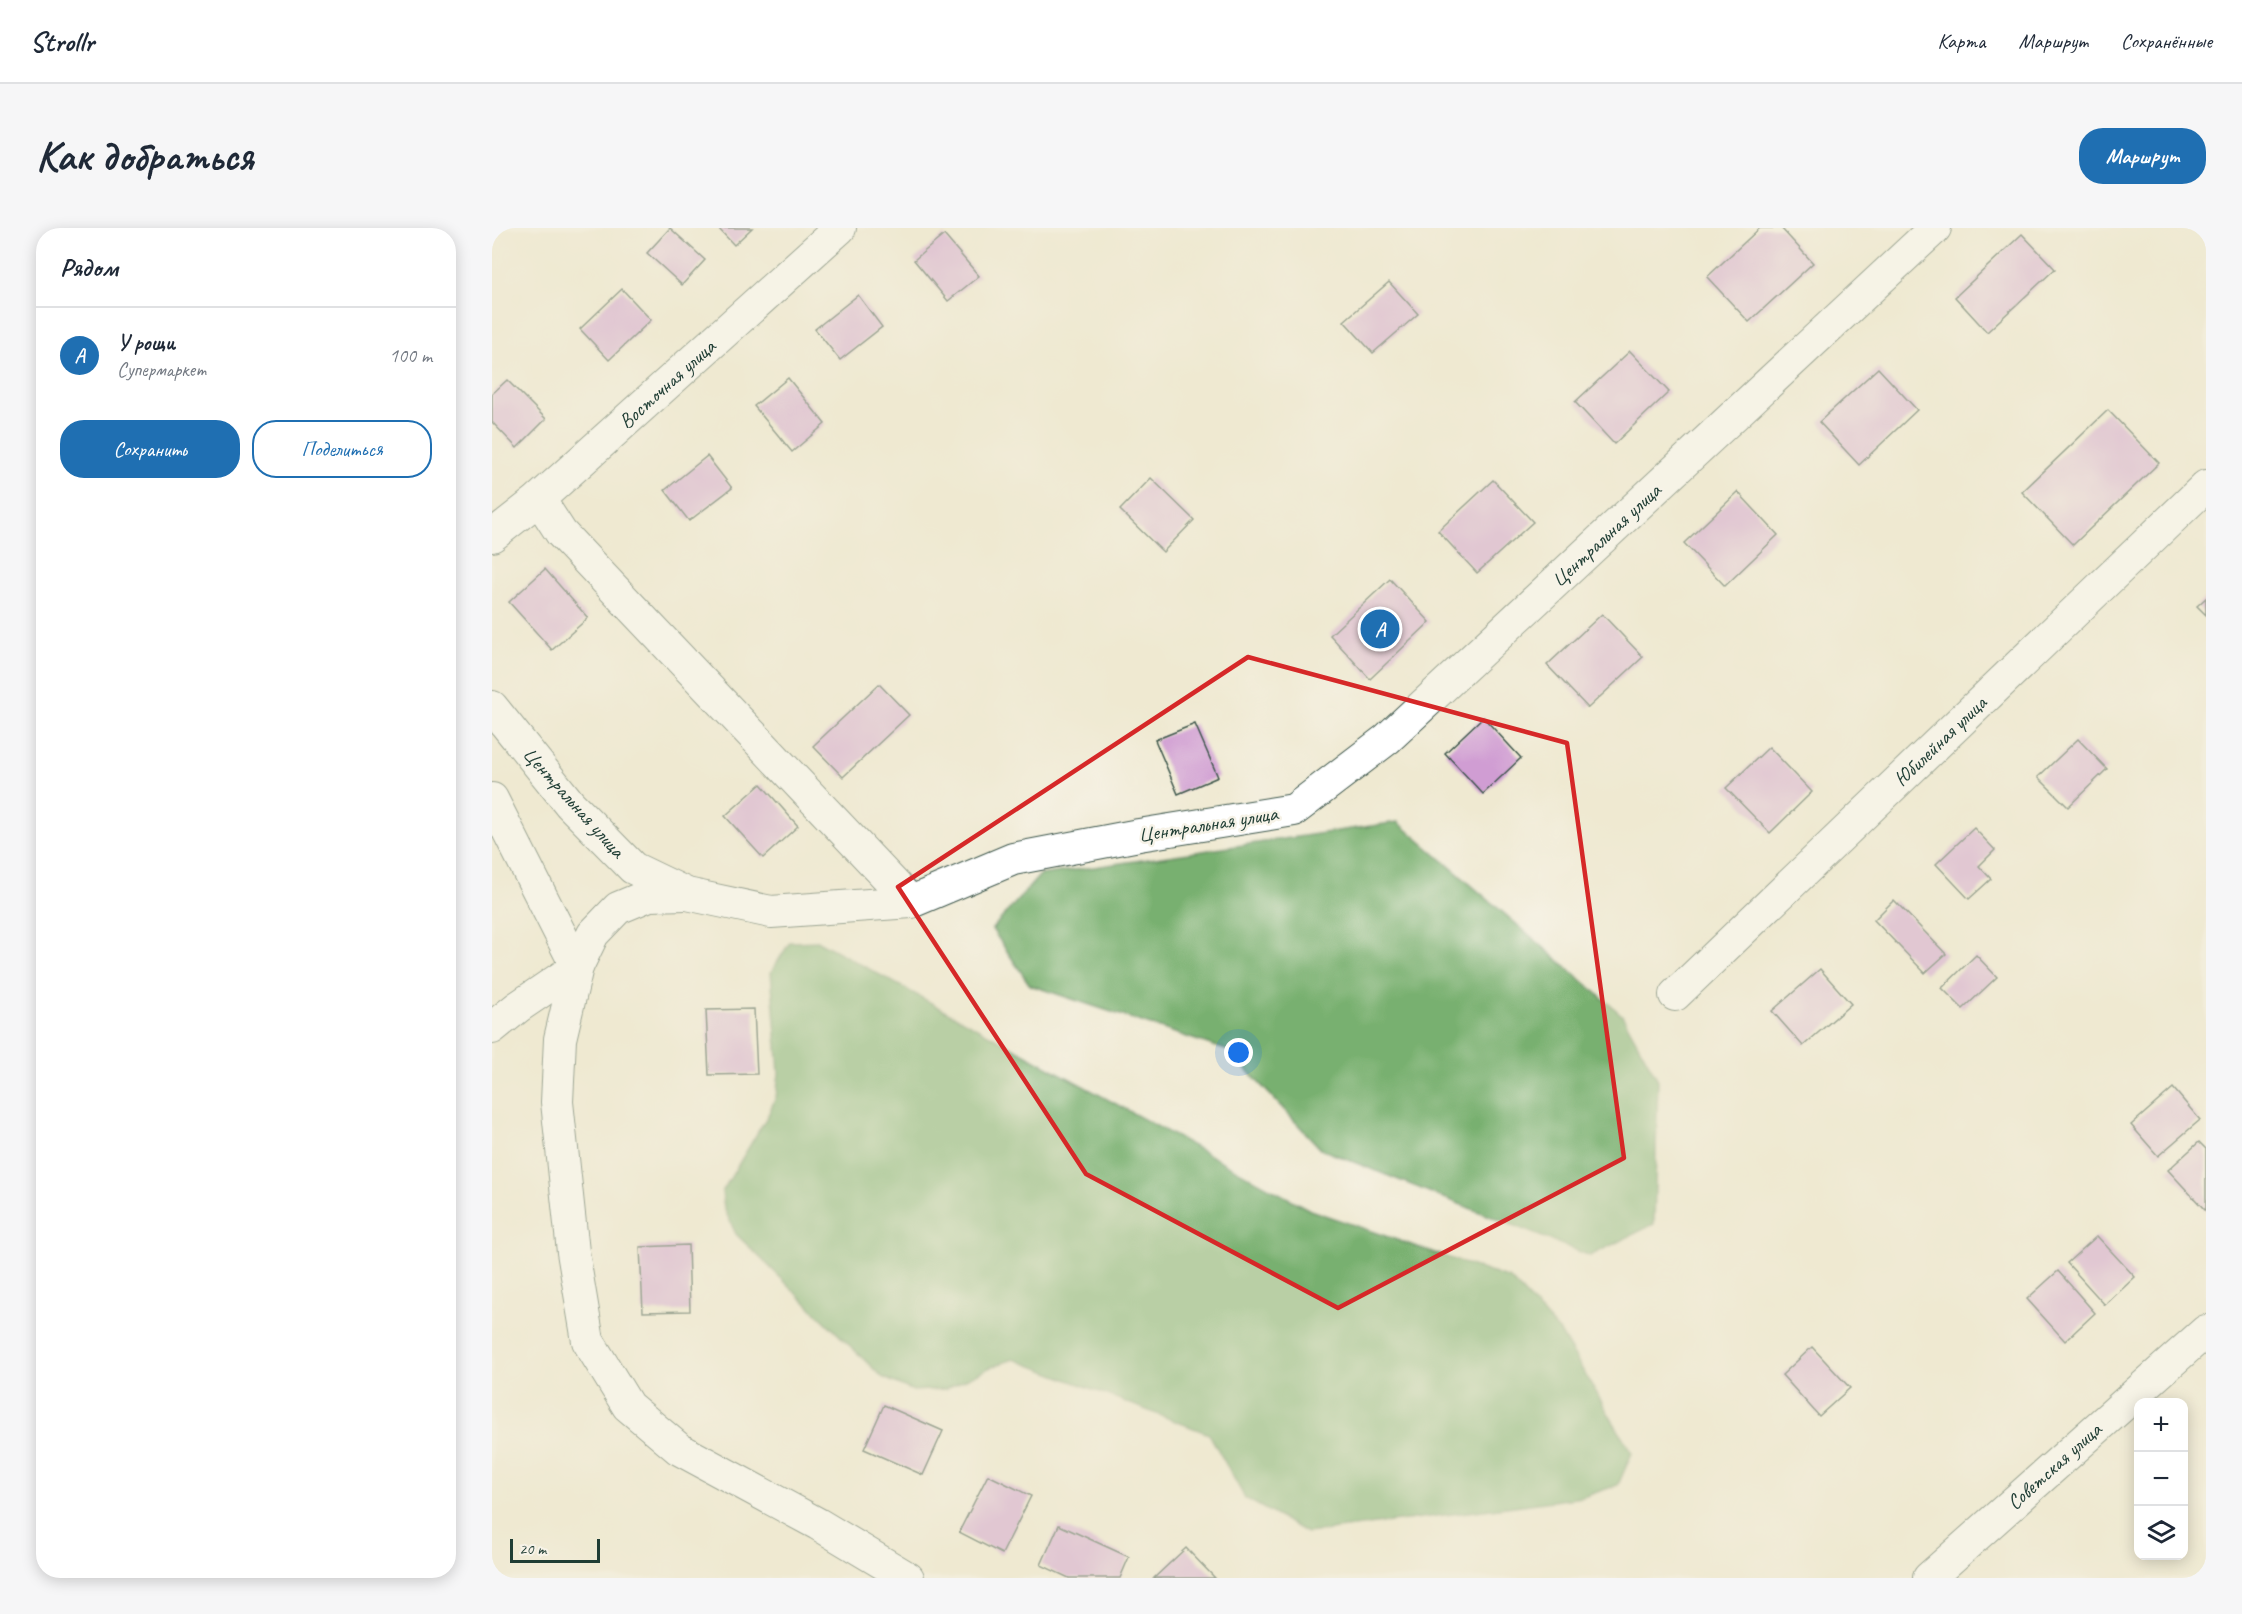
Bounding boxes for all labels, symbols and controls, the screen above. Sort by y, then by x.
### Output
text: Strollr [30,24,94,59]
text: Карта [1937,28,1986,54]
text: Маршрут [2019,28,2088,54]
text: Сохранённые [2121,28,2212,54]
button: Маршрут [2079,128,2206,184]
text: Как добраться [36,130,253,183]
text: Рядом [60,251,118,284]
text: У рощи [117,329,175,357]
street label: Восточная улица [613,332,722,434]
text: A [74,343,85,368]
text: 100 m [389,343,432,368]
text: Супермаркет [117,357,206,382]
button: Сохранить [60,420,240,478]
button: Поделиться [252,420,432,478]
street label: Центральная улица [1546,476,1668,592]
pin: A [1360,606,1400,652]
street label: Юбилейная улица [1888,689,1993,792]
street label: Центральная улица [517,741,632,864]
street label: Центральная улица [1136,800,1281,848]
your location [1224,1038,1253,1067]
map controls [2134,1398,2188,1560]
button: + [2134,1398,2188,1452]
street label: Советская улица [2001,1415,2108,1515]
button: − [2134,1452,2188,1506]
button: layers [2134,1506,2188,1560]
scale bar [510,1536,600,1564]
text: 20 m [519,1539,546,1559]

